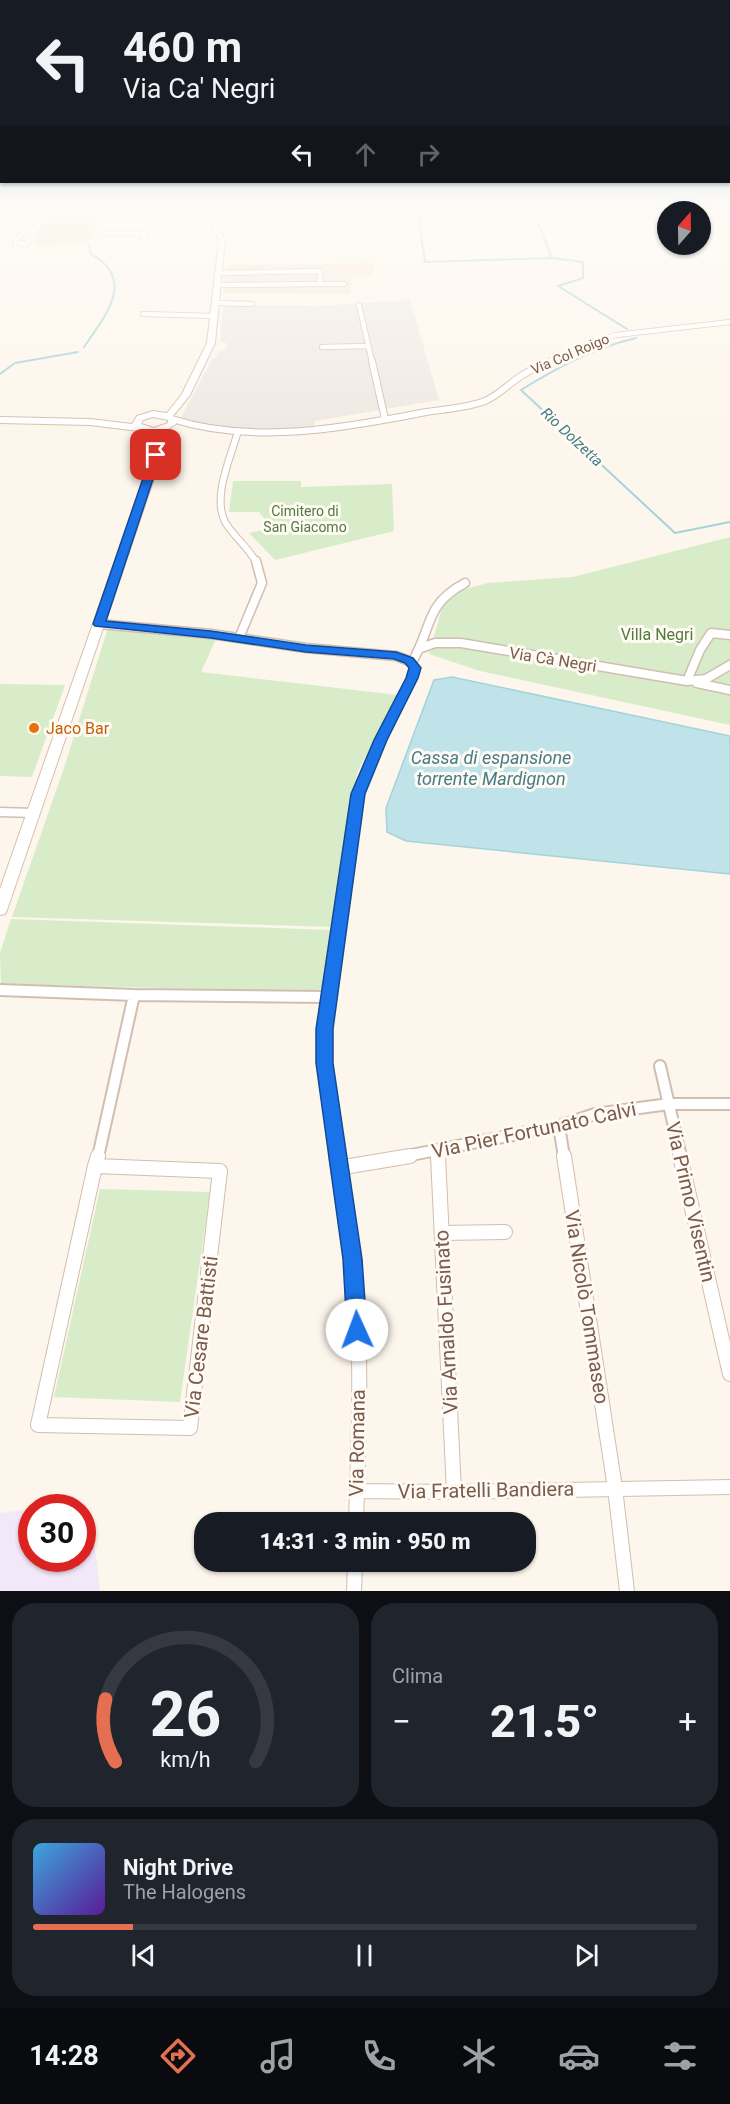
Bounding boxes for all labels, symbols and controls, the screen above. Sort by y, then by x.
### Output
text: 460 m [123,23,242,72]
icon: left [24,24,102,102]
text: Via Ca' Negri [123,73,275,105]
icon: left [286,138,319,171]
icon: ahead [349,138,382,171]
icon: right [412,138,445,171]
north arrow [657,201,711,255]
map controls [657,201,711,255]
street label: Via Col Roigo [529,330,611,378]
water label: Rio Dolzetta [537,404,607,470]
pin [130,429,181,480]
icon: arrive [139,438,172,471]
park label: Cimitero di San Giacomo [263,503,347,535]
park label: Villa Negri [621,625,693,644]
street label: Via Cà Negri [508,643,598,676]
place label: Jaco Bar [46,719,110,738]
marker: Jaco Bar [27,721,41,735]
water label: Cassa di espansione torrente Mardignon [411,747,571,789]
street label: Via Pier Fortunato Calvi [430,1097,638,1163]
street label: Via Primo Visentin [661,1120,721,1284]
street label: Via Nicolò Tommaseo [560,1208,614,1406]
street label: Via Arnaldo Fusinato [429,1229,463,1415]
street label: Via Cesare Battisti [179,1254,223,1420]
position arrow [325,1298,389,1362]
street label: Via Romana [344,1389,370,1497]
street label: Via Fratelli Bandiera [397,1476,575,1504]
speed limit sign: 30 [18,1494,96,1572]
text: 14:31 · 3 min · 950 m [260,1529,470,1554]
text: Clima [392,1664,443,1688]
text: 26 [150,1678,221,1751]
text: 21.5° [490,1695,599,1748]
text: − [392,1702,411,1741]
text: + [678,1702,697,1741]
text: km/h [160,1747,211,1772]
text: Night Drive [123,1855,233,1880]
text: The Halogens [123,1880,246,1904]
icon: previous [127,1939,160,1972]
icon: pause [348,1939,381,1972]
icon: next [570,1939,603,1972]
icon: directions [157,2035,199,2077]
icon: music [257,2035,299,2077]
icon: phone [358,2035,400,2077]
icon: climate [458,2035,500,2077]
icon: car [558,2035,600,2077]
icon: filters [659,2035,701,2077]
text: 14:28 [29,2040,99,2072]

